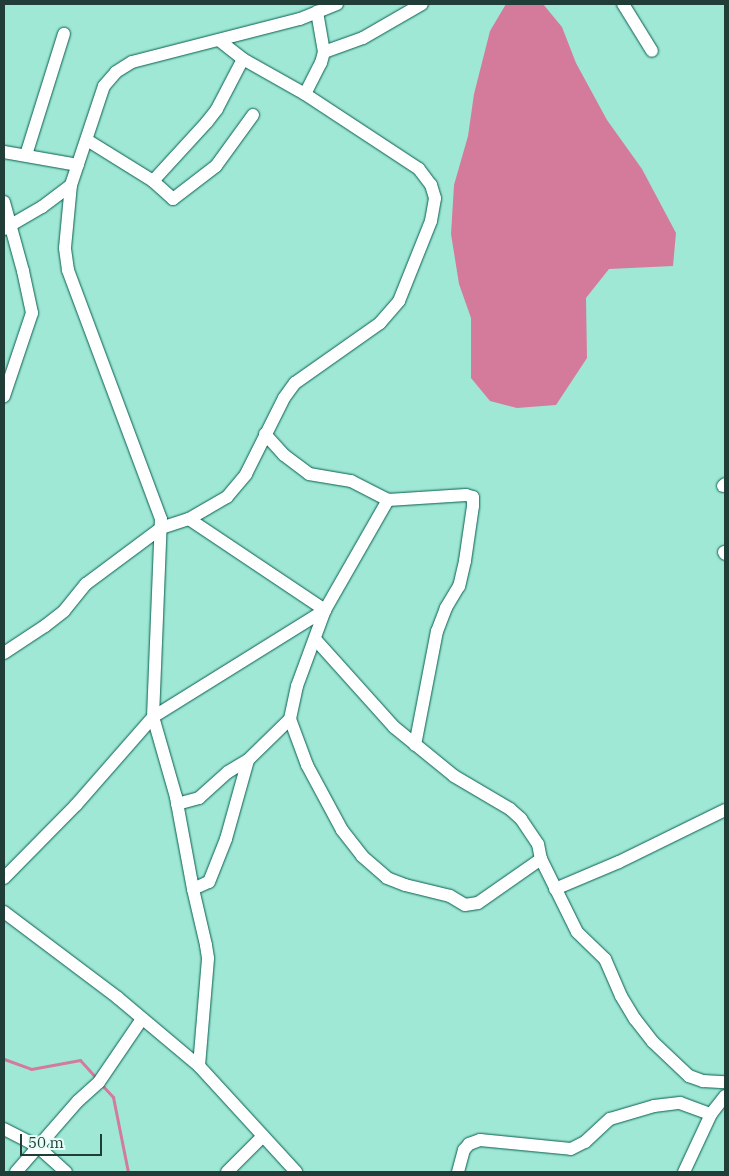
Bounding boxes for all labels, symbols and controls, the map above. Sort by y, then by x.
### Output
scale bar [22,1124,105,1156]
text: 50 m [28,1133,64,1152]

